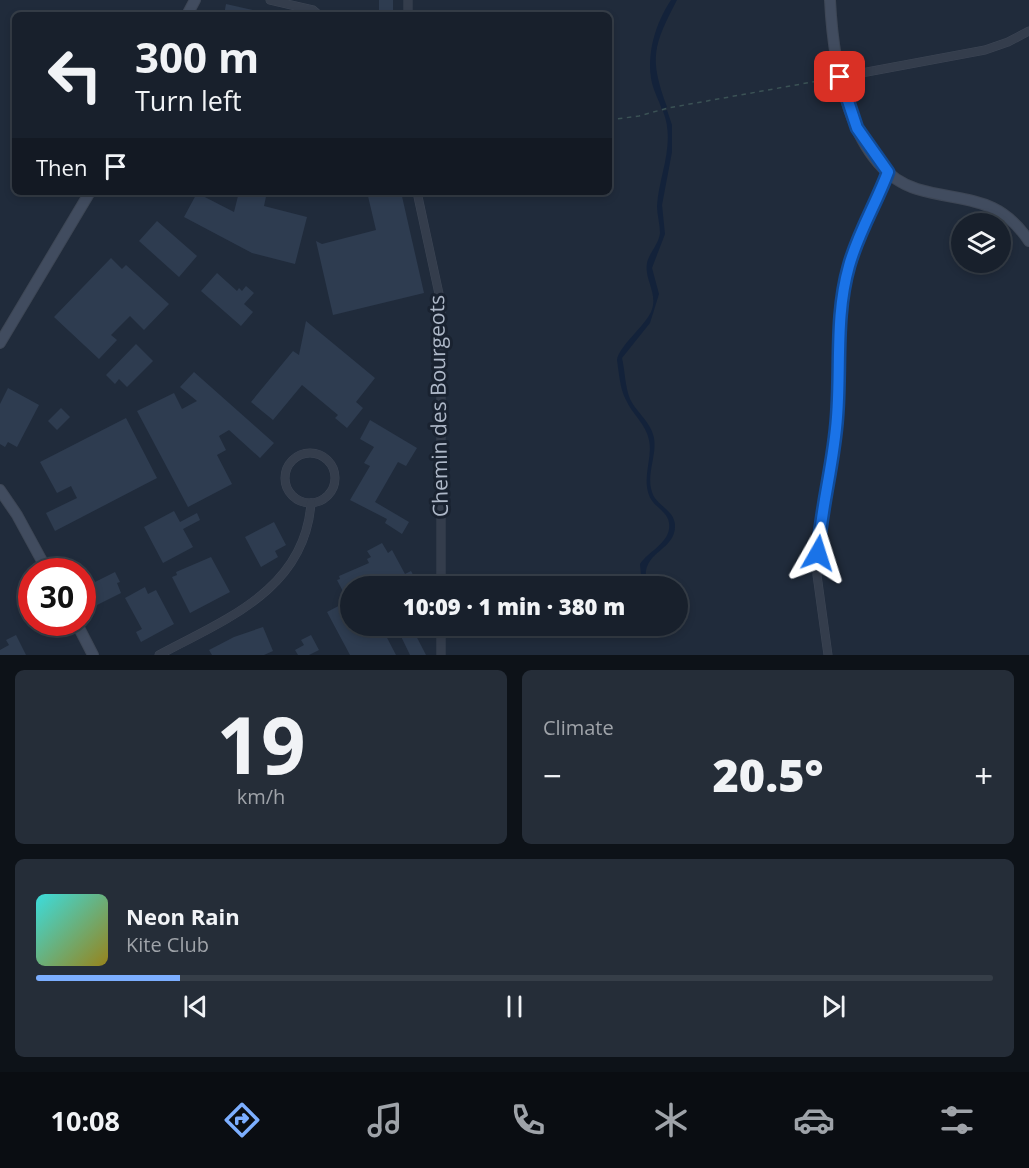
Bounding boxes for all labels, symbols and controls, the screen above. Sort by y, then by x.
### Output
text: 300 m [135,28,259,85]
icon: left [36,36,114,114]
pin [814,51,865,102]
icon: arrive [823,60,856,93]
text: Turn left [135,82,242,119]
icon: arrive [99,150,132,183]
text: Then [36,152,87,182]
map controls [951,213,1011,273]
button: layers [951,213,1011,273]
street label: Chemin des Bourgeots [422,295,454,517]
position arrow [786,521,850,585]
speed limit sign: 30 [18,558,96,636]
text: 10:09 · 1 min · 380 m [403,591,625,621]
text: 19 [216,691,306,797]
text: Climate [543,714,614,741]
text: 20.5° [712,744,824,805]
text: − [543,753,562,798]
text: + [974,753,993,798]
text: km/h [237,783,285,810]
text: Neon Rain [126,901,240,931]
text: Kite Club [126,931,209,958]
icon: previous [179,990,212,1023]
icon: pause [498,990,531,1023]
icon: next [817,990,850,1023]
icon: directions [221,1099,263,1141]
icon: music [364,1099,406,1141]
icon: phone [507,1099,549,1141]
icon: climate [650,1099,692,1141]
icon: car [793,1099,835,1141]
icon: filters [936,1099,978,1141]
text: 10:08 [51,1102,120,1139]

